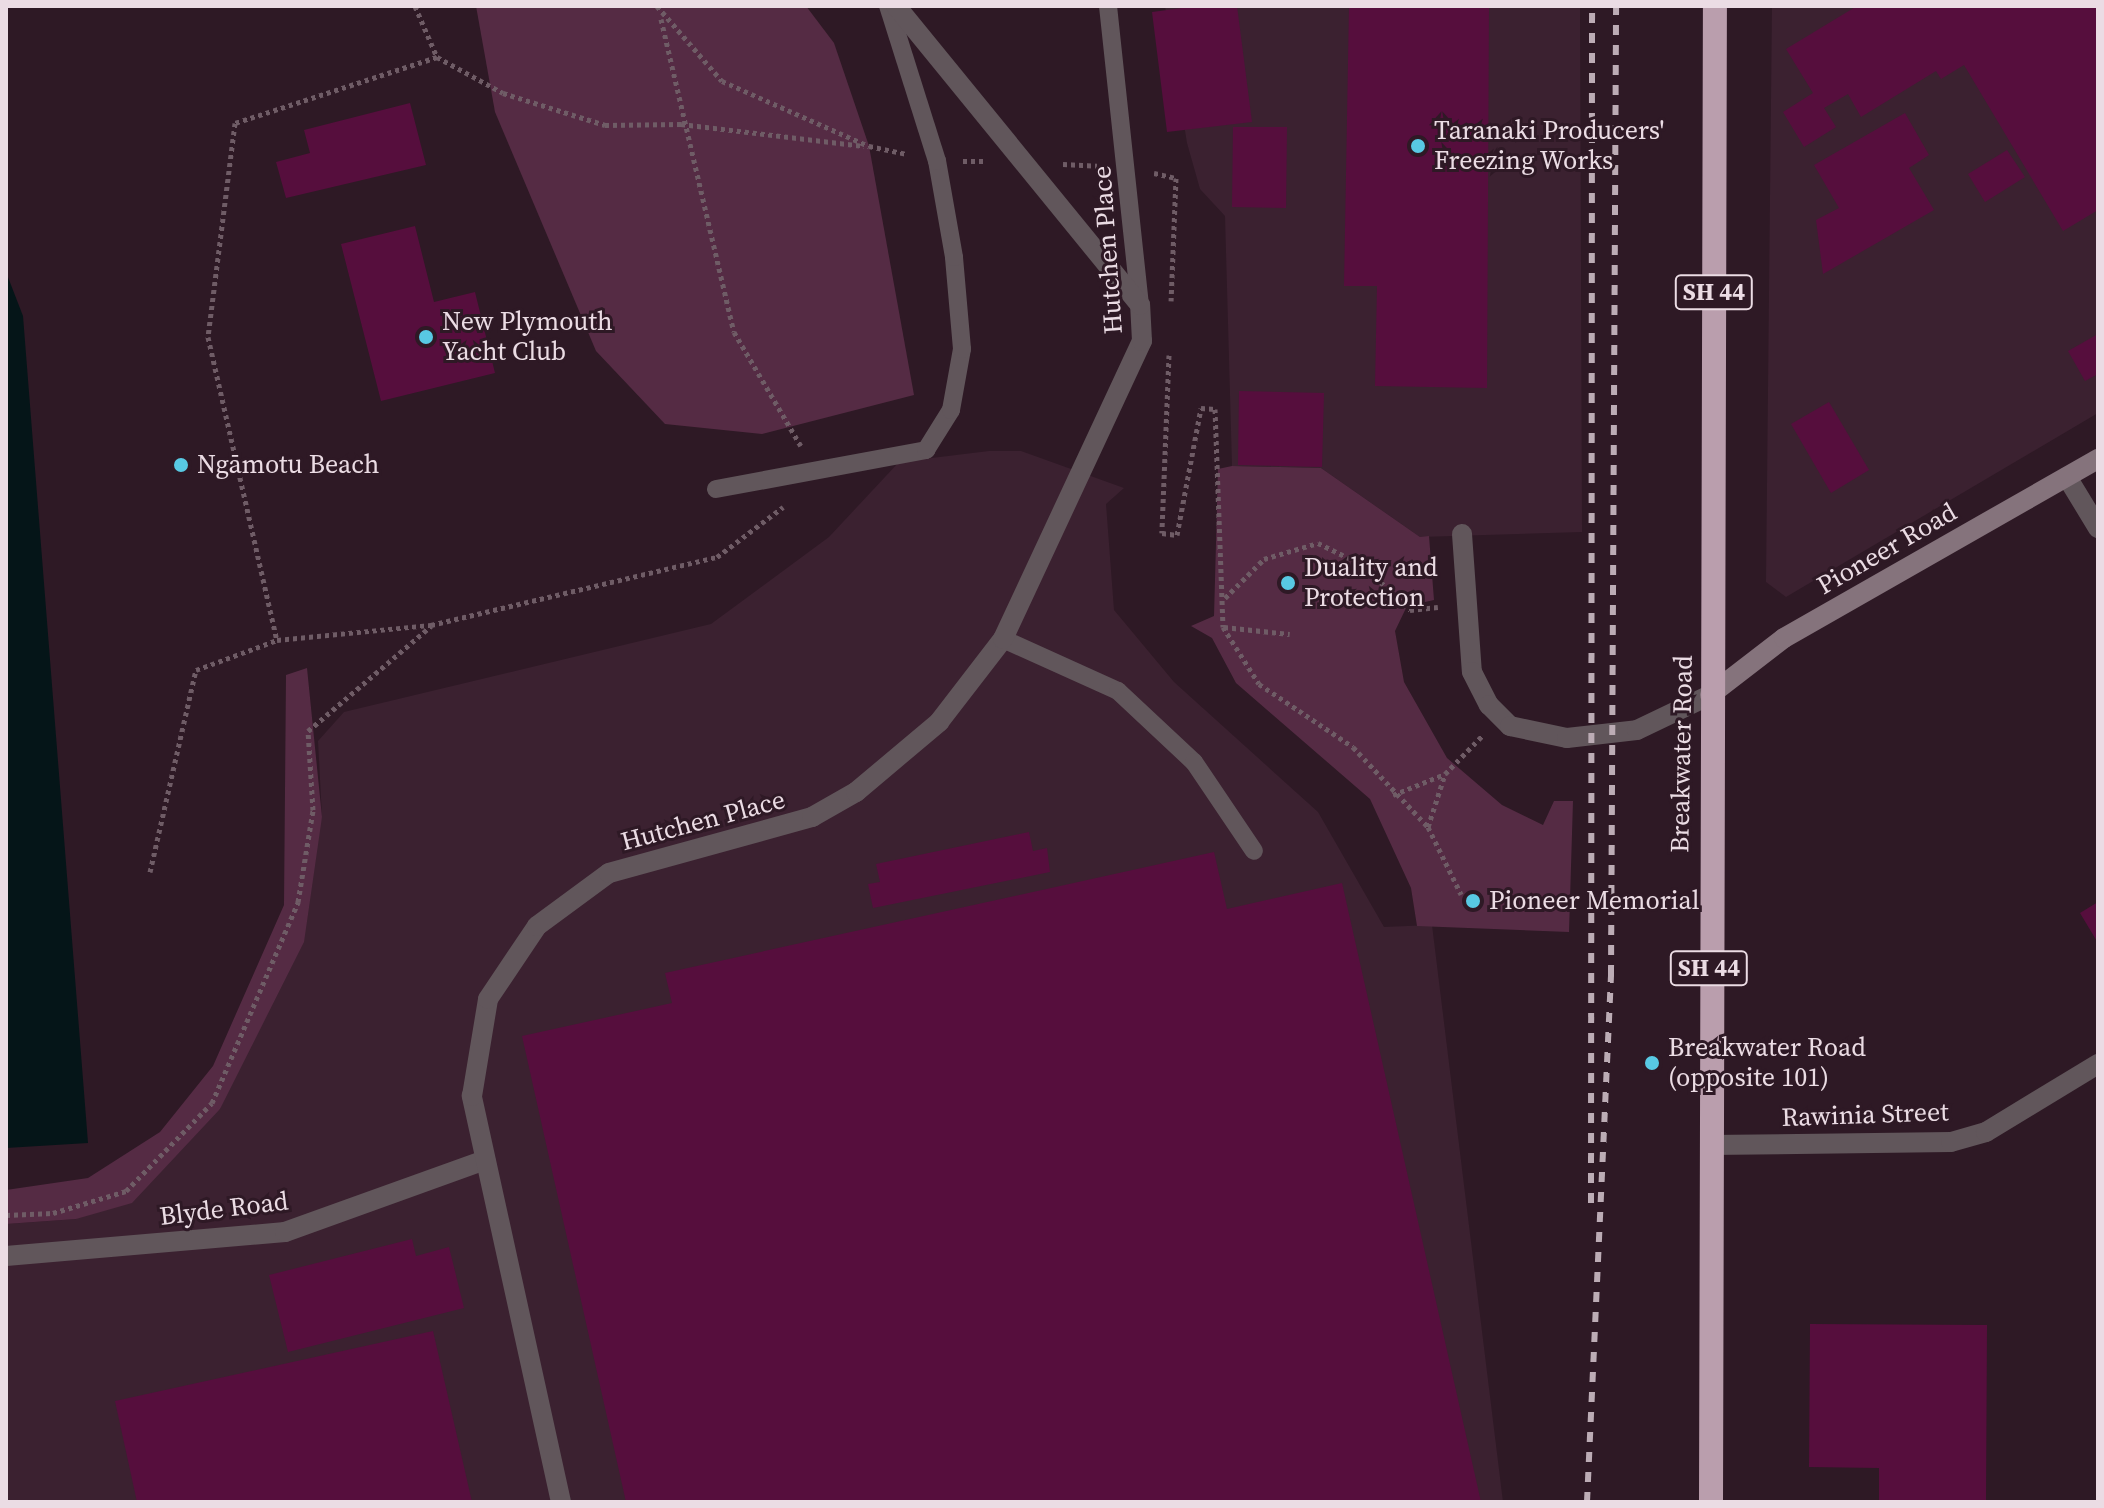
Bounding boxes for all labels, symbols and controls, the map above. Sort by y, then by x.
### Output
place label: Taranaki Producers' Freezing Works [1434,115,1664,176]
marker: Taranaki Producers' Freezing Works [1409,137,1427,155]
street label: Hutchen Place [1087,165,1129,335]
road number: SH 44 [1674,272,1754,312]
place label: New Plymouth Yacht Club [442,306,613,368]
marker: New Plymouth Yacht Club [417,328,435,346]
place label: Ngāmotu Beach [197,449,379,481]
marker: Ngāmotu Beach [172,456,190,474]
street label: Pioneer Road [1812,497,1962,601]
place label: Duality and Protection [1304,552,1438,614]
marker: Duality and Protection [1279,574,1297,592]
street label: Breakwater Road [1665,655,1699,853]
street label: Hutchen Place [618,784,788,858]
place label: Pioneer Memorial [1489,885,1700,917]
marker: Pioneer Memorial [1464,892,1482,910]
road number: SH 44 [1669,948,1749,988]
place label: Breakwater Road (opposite 101) [1668,1032,1866,1094]
marker: Breakwater Road (opposite 101) [1643,1054,1661,1072]
street label: Rawinia Street [1781,1096,1949,1134]
street label: Blyde Road [158,1186,290,1232]

